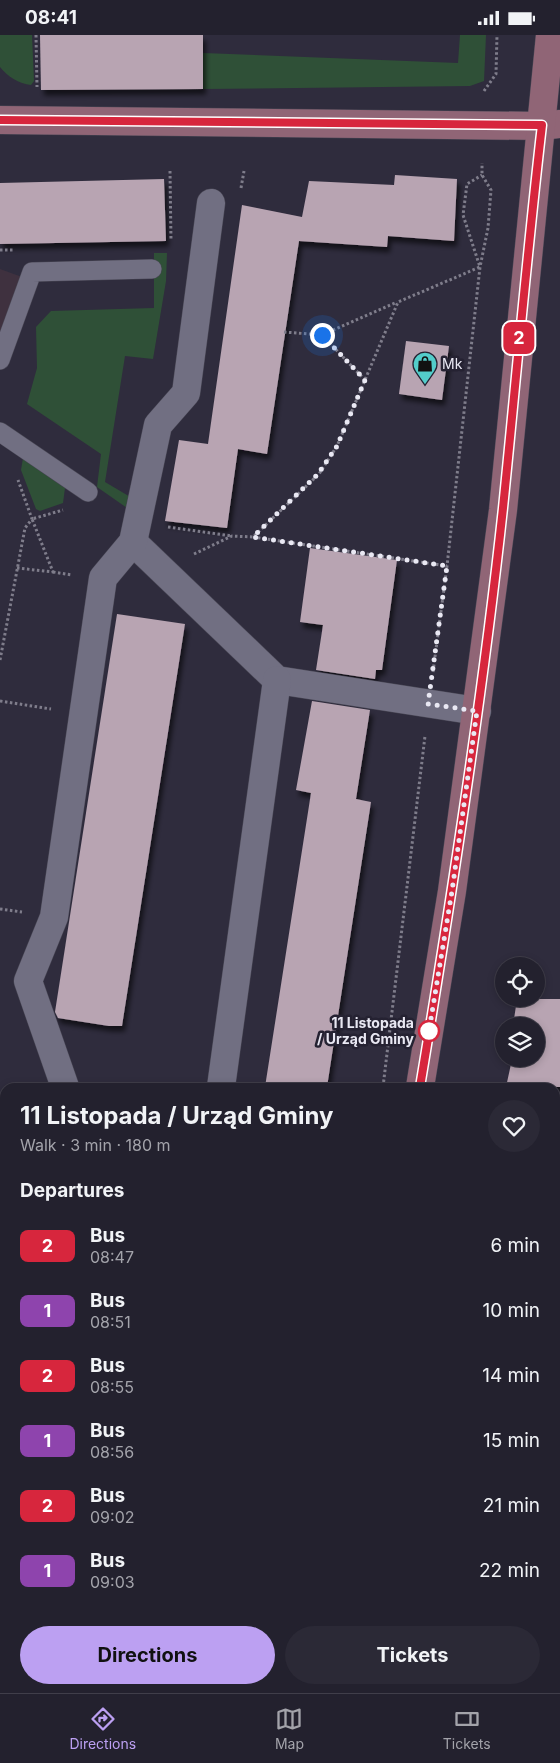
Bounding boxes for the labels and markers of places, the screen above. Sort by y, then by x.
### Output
shop icon: Mk [412,351,438,385]
place label: Mk [442,355,463,372]
place label: 11 Listopada / Urząd Gminy [317,1014,415,1047]
marker: 11 Listopada / Urząd Gminy [418,1020,440,1042]

